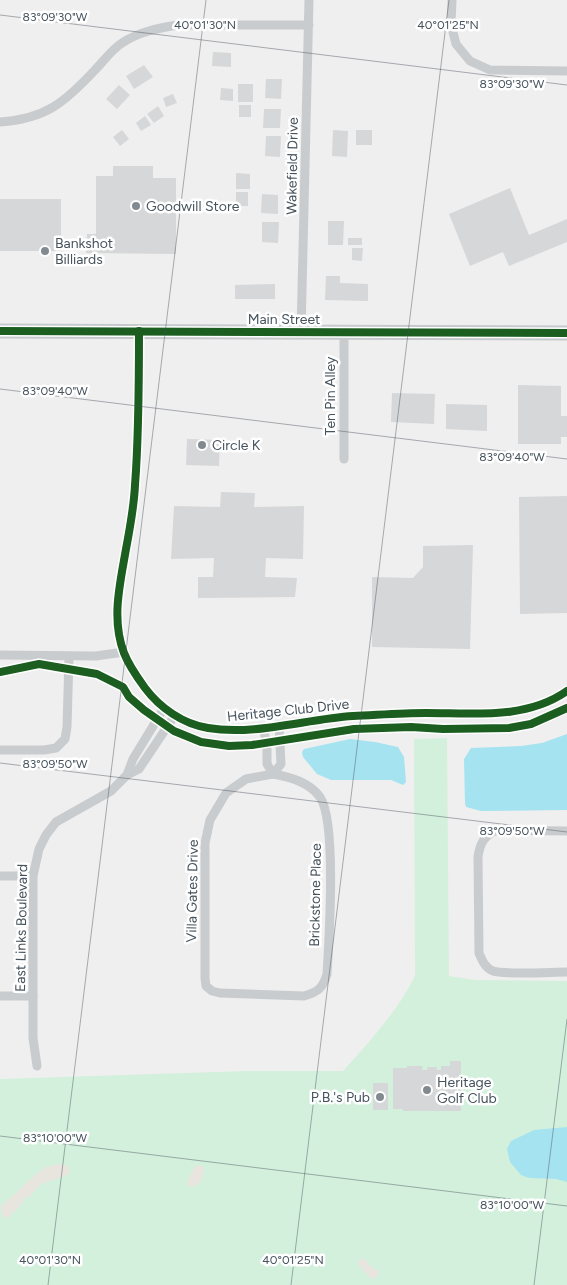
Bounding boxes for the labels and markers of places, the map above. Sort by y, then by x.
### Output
place label: Goodwill Store [146,198,240,215]
marker: Goodwill Store [130,200,142,212]
place label: Bankshot Billiards [55,235,113,268]
marker: Bankshot Billiards [39,245,51,257]
place label: Circle K [212,437,261,454]
marker: Circle K [196,439,208,451]
place label: Heritage Golf Club [437,1074,497,1107]
marker: Heritage Golf Club [421,1084,433,1096]
place label: P.B.'s Pub [311,1089,370,1106]
marker: P.B.'s Pub [374,1091,386,1103]

